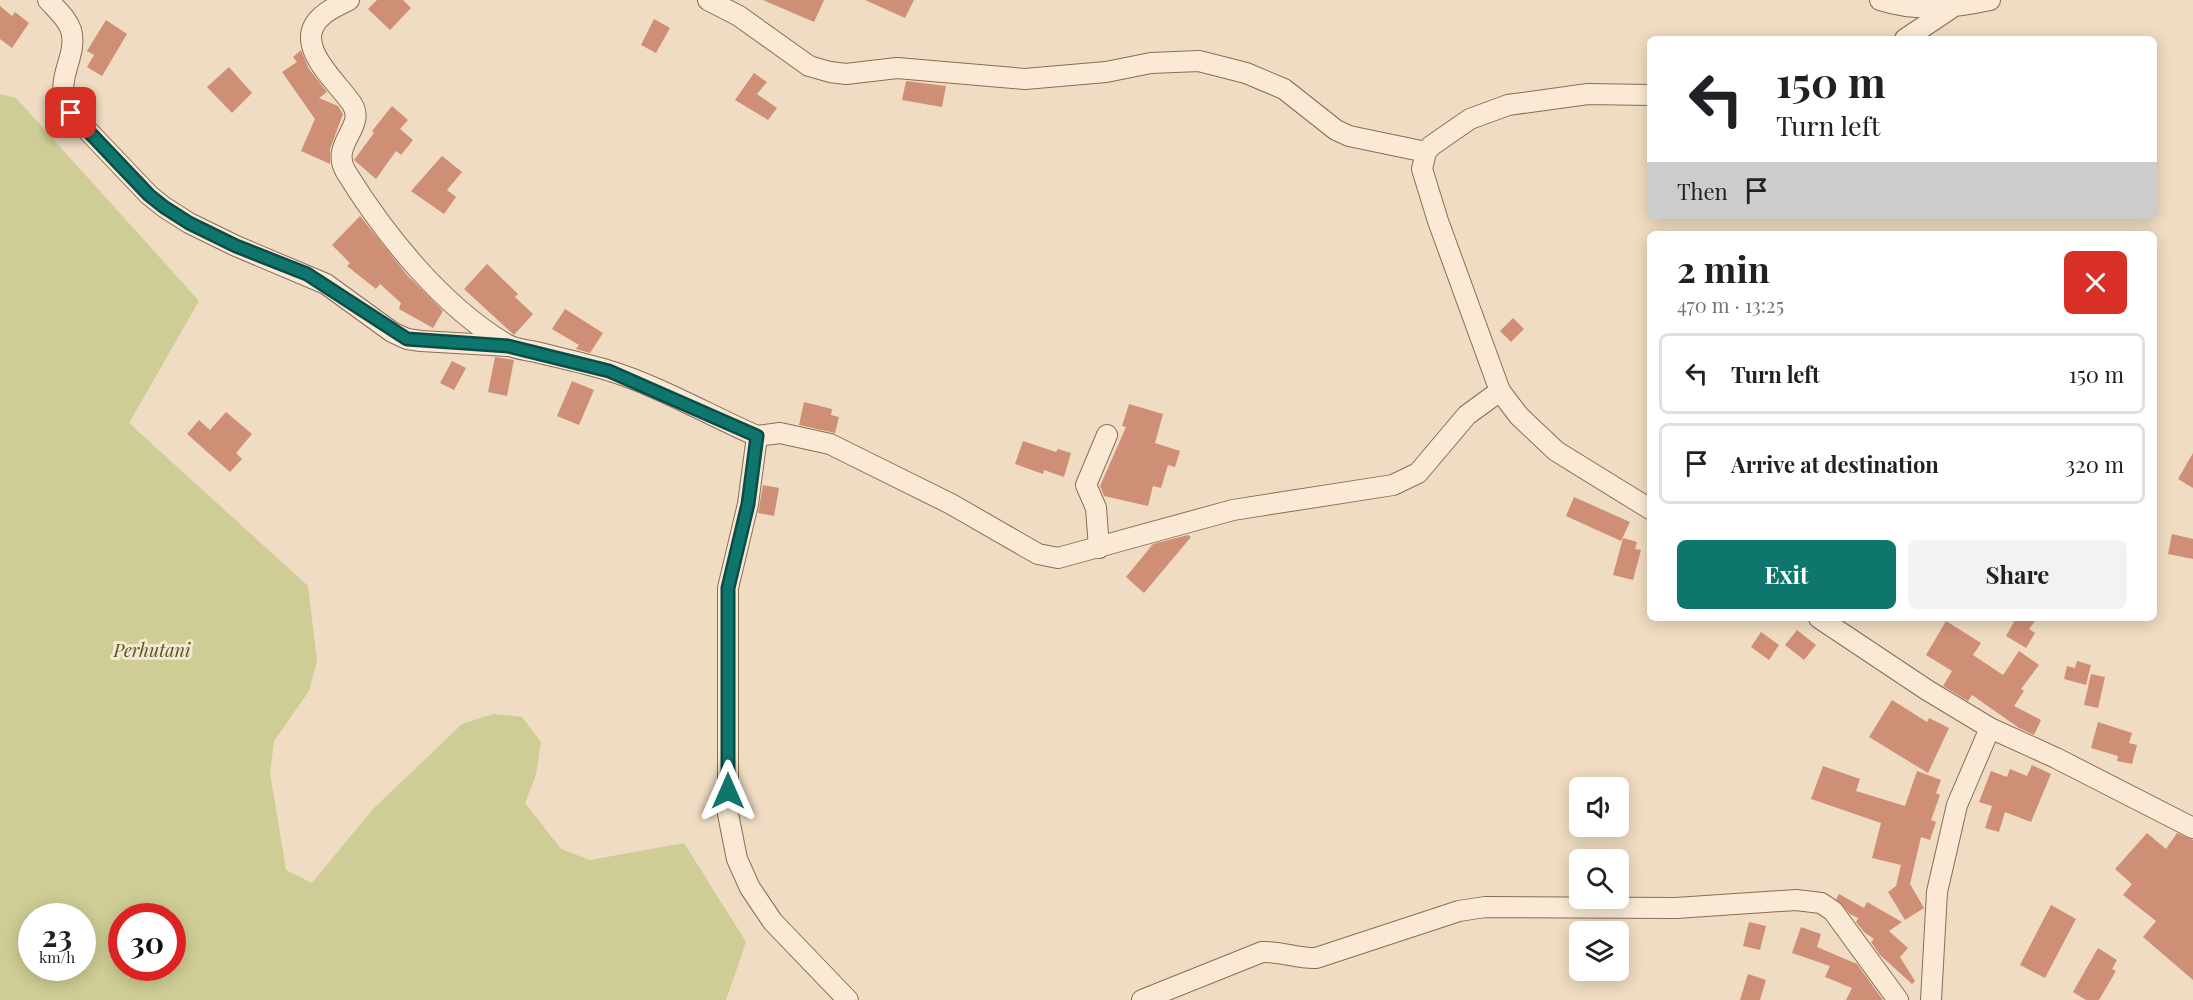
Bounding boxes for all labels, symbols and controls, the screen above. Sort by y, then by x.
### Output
text: 150 m [1776,53,1886,109]
icon: left [1677,60,1755,138]
pin [45,87,96,138]
icon: arrive [54,96,87,129]
text: Turn left [1776,107,1880,143]
icon: arrive [1740,174,1773,207]
text: Then [1677,176,1728,206]
text: 2 min [1677,244,1770,292]
button: close [2064,251,2127,314]
text: 470 m · 13:25 [1677,291,1784,318]
icon: left [1680,357,1713,390]
text: Turn left [1731,359,1820,389]
text: 150 m [2069,359,2124,389]
icon: arrive [1680,447,1713,480]
text: Arrive at destination [1731,449,1939,479]
text: 320 m [2065,449,2124,479]
button: Exit [1677,540,1896,609]
button: Share [1908,540,2127,609]
park label: Perhutani [112,638,191,662]
position arrow [696,759,760,823]
map controls [1569,777,1629,981]
button: sound [1569,777,1629,837]
button: search [1569,849,1629,909]
speed limit sign: 30 [108,903,186,981]
text: 23 [42,915,72,955]
button: layers [1569,921,1629,981]
text: km/h [39,947,75,967]

